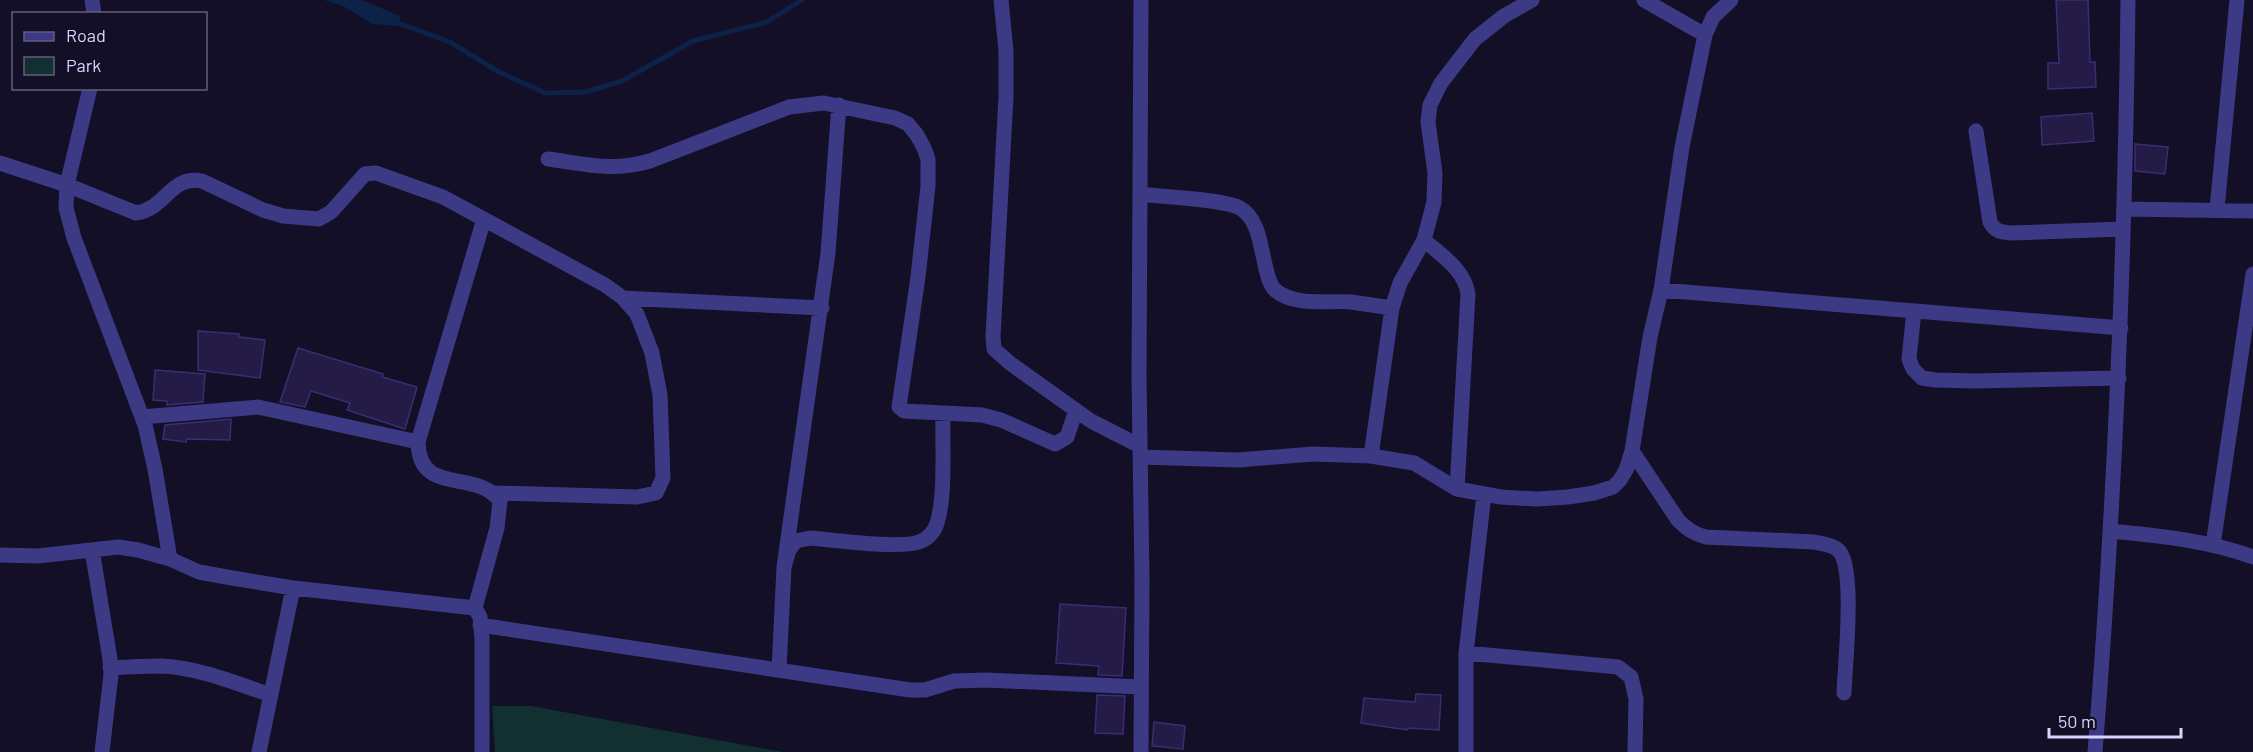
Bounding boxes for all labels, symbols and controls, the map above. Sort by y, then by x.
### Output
legend [12,12,207,90]
text: Road [66,24,106,46]
text: Park [66,54,101,76]
scale bar [2049,701,2181,739]
text: 50 m [2058,710,2096,732]

